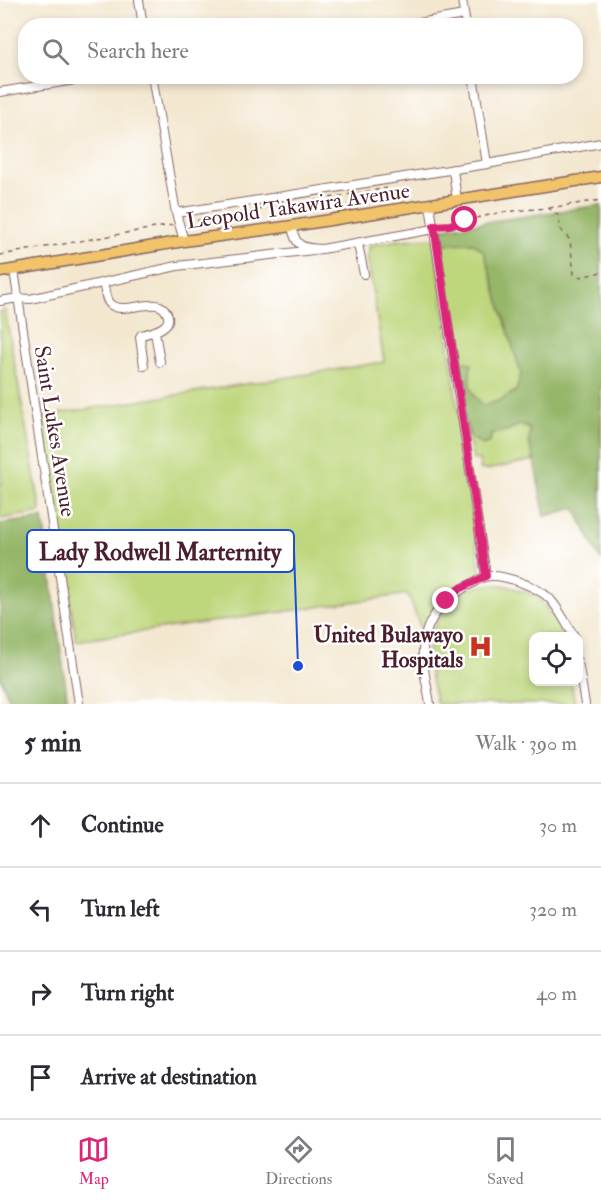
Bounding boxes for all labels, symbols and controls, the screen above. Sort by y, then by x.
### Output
search box [18,18,583,84]
icon: search [39,35,72,68]
text: Search here [87,37,189,65]
street label: Leopold Takawira Avenue [185,176,412,237]
route start [451,206,477,232]
street label: Saint Lukes Avenue [28,344,82,519]
callout: Lady Rodwell Marternity [27,530,294,572]
text: Lady Rodwell Marternity [39,537,283,568]
route end [432,587,458,613]
place label: United Bulawayo Hospitals [314,621,463,675]
map controls [529,632,583,686]
button: locate [529,632,583,686]
hospital icon: United Bulawayo Hospitals [468,634,494,660]
text: 5 min [24,727,81,759]
text: Walk · 390 m [475,731,577,756]
icon: ahead [24,809,57,842]
text: Continue [81,811,164,839]
text: 30 m [539,813,577,838]
icon: left [24,893,57,926]
text: Turn left [81,895,160,923]
text: 320 m [529,897,577,922]
icon: right [24,977,57,1010]
text: Turn right [81,979,174,1007]
text: 40 m [536,981,577,1006]
icon: arrive [24,1061,57,1094]
text: Arrive at destination [81,1063,257,1091]
tab: Map [77,1133,110,1189]
tab: Directions [265,1133,332,1189]
tab: Saved [487,1133,524,1189]

